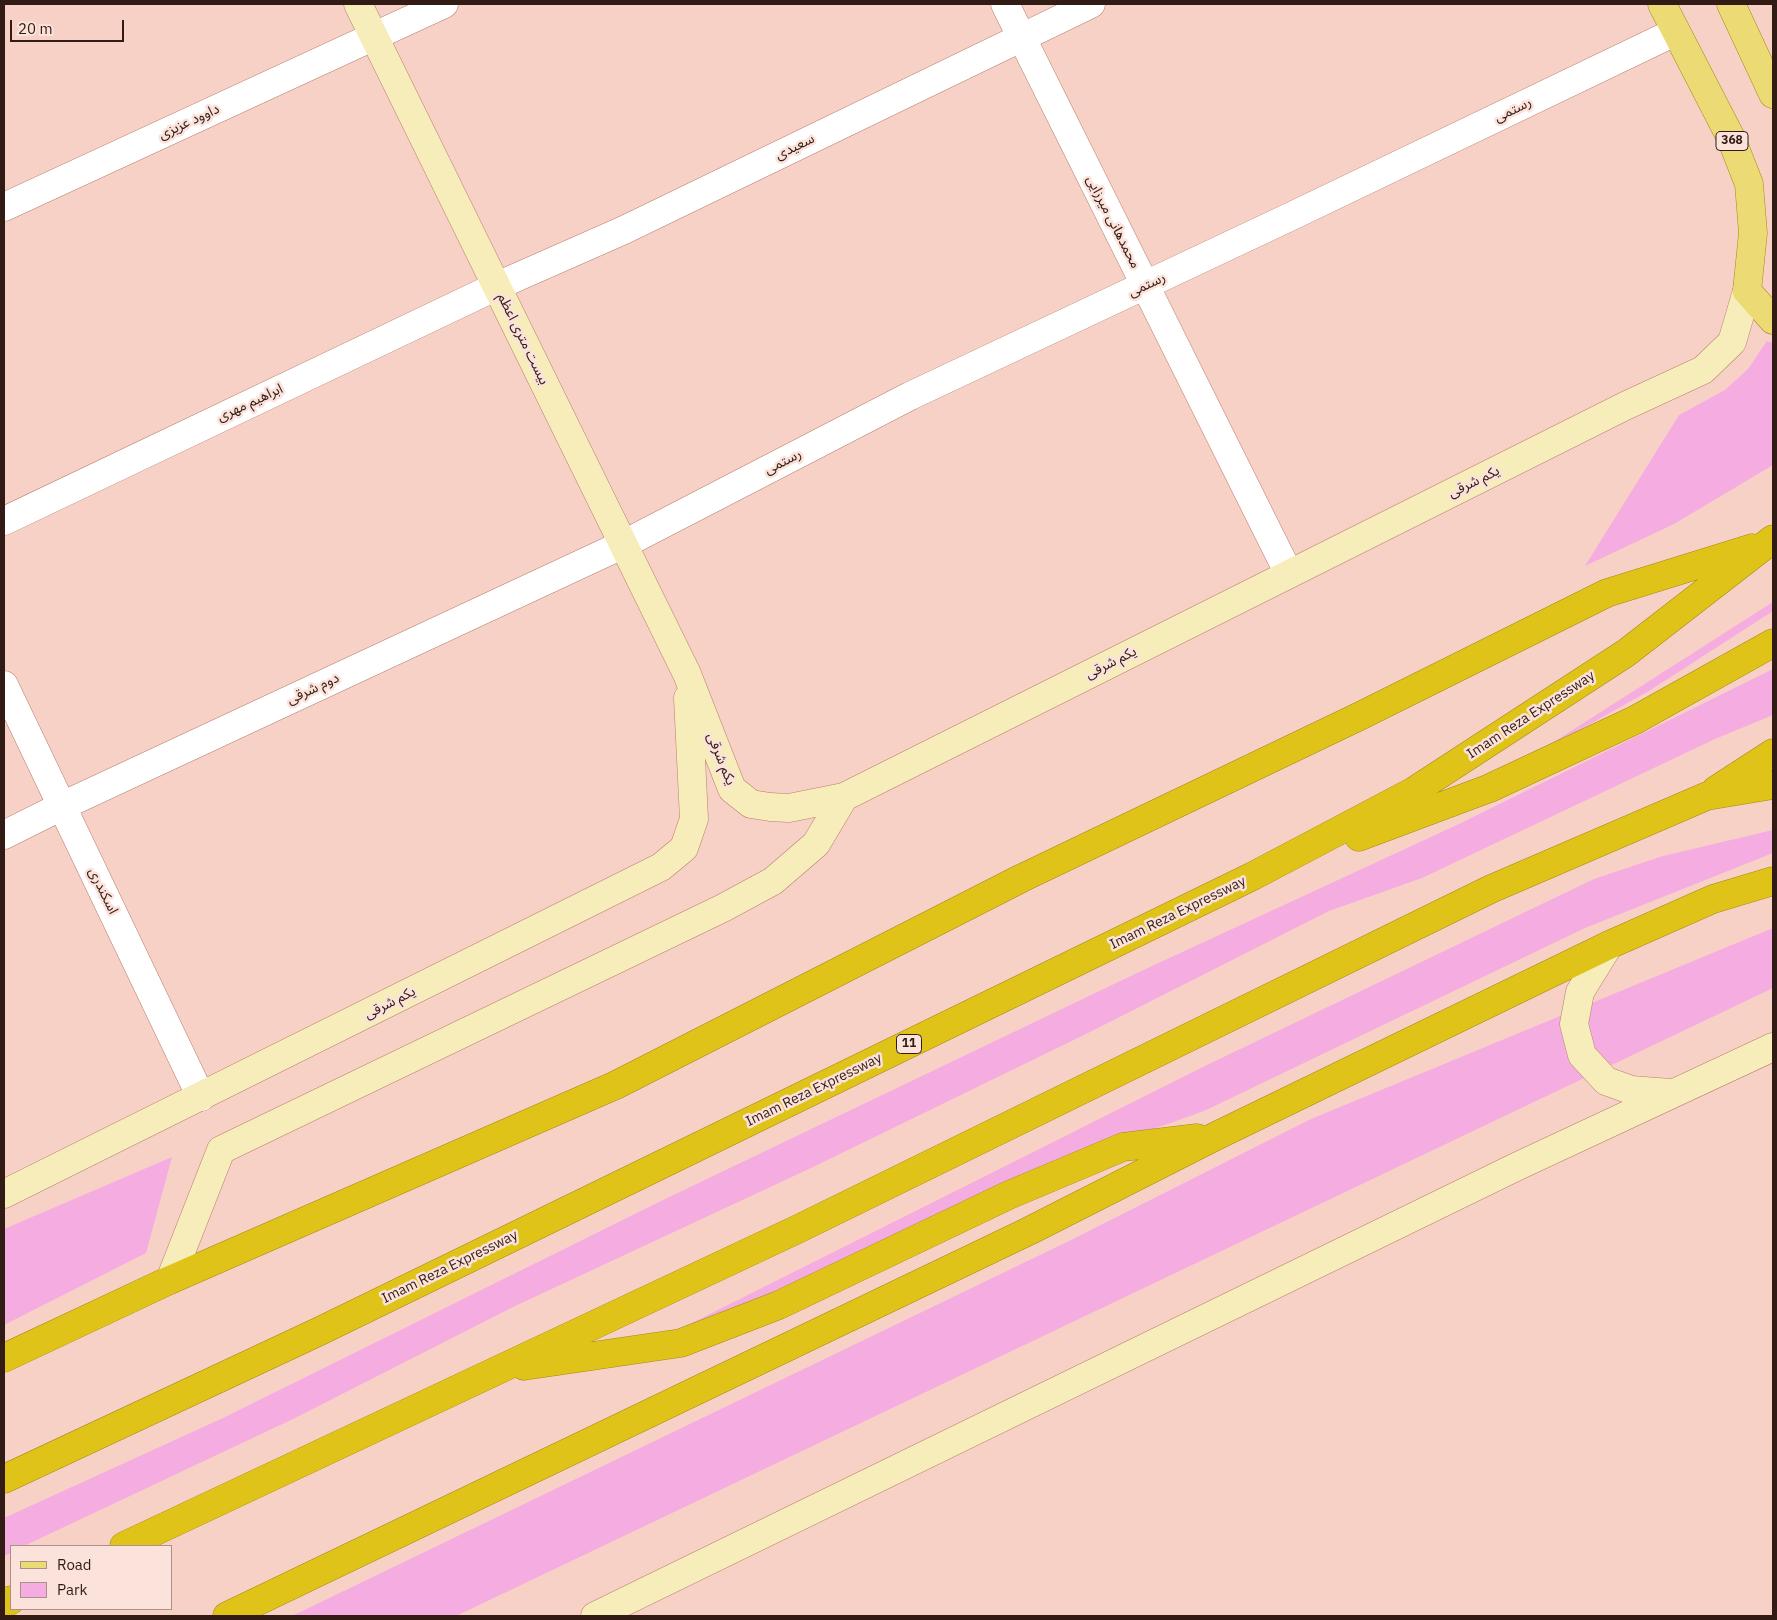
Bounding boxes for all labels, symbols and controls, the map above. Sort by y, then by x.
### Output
scale bar [12,10,126,42]
text: 20 m [18,19,53,38]
street label: رستمی [1492,94,1534,126]
street label: داوود عزیزی [156,101,222,143]
street label: سعیدی [773,130,817,164]
road number: 368 [1716,132,1748,150]
street label: محمدهانی میرزایی [1082,173,1144,271]
street label: رستمی [1126,269,1168,301]
street label: بیست متری اعظم [494,290,552,388]
street label: ابراهیم مهری [214,380,286,426]
street label: رستمی [762,446,804,478]
street label: یکم شرقی [1446,462,1502,502]
street label: یکم شرقی [1083,643,1139,683]
street label: Imam Reza Expressway [1464,667,1598,763]
street label: دوم شرقی [284,670,342,708]
street label: یکم شرقی [703,730,739,788]
street label: اسکندری [85,865,121,917]
street label: Imam Reza Expressway [1107,873,1249,953]
street label: یکم شرقی [362,983,418,1023]
road number: 11 [896,1034,922,1054]
street label: Imam Reza Expressway [743,1050,885,1130]
street label: Imam Reza Expressway [379,1227,521,1307]
legend [10,1545,172,1610]
text: Road [57,1555,92,1574]
text: Park [57,1580,87,1599]

